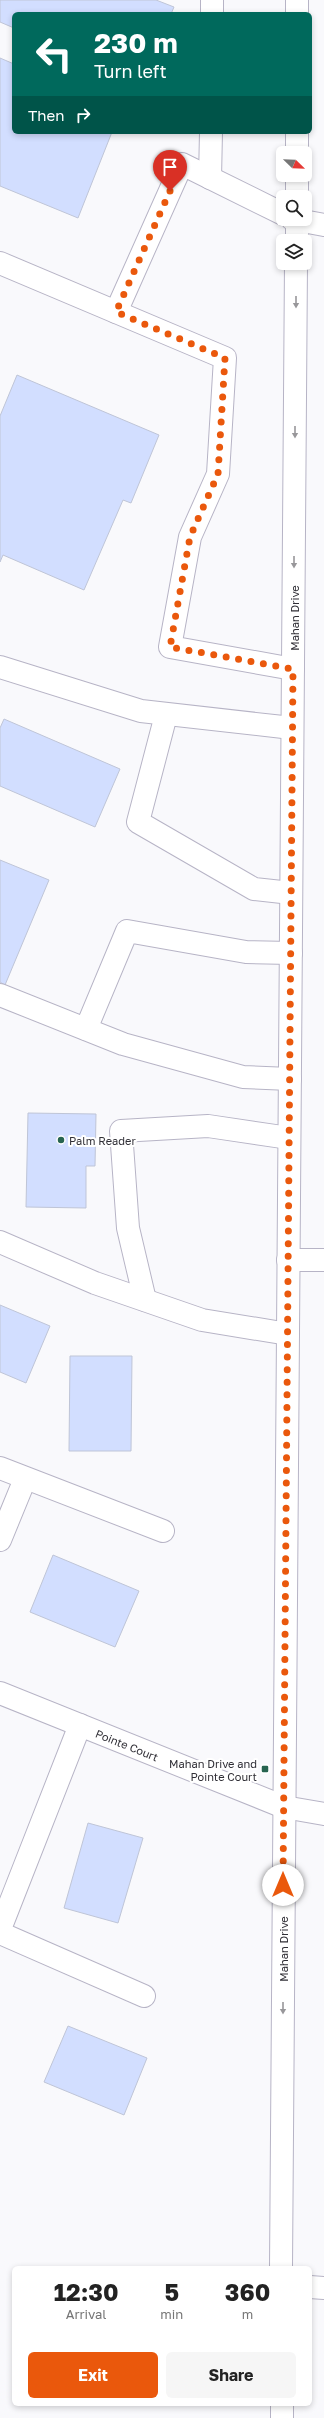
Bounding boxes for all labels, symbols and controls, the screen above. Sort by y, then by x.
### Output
text: 230 m [94,26,178,59]
icon: left [28,28,80,80]
text: Turn left [94,60,167,82]
icon: right [72,104,94,126]
text: Then [28,106,64,124]
north arrow [276,146,312,182]
map controls [276,146,312,270]
pin [153,150,187,191]
icon: arrive [159,156,181,178]
button: search [276,190,312,226]
button: layers [276,234,312,270]
one-way arrow [293,296,299,309]
one-way arrow [292,426,298,439]
one-way arrow [291,556,297,569]
street label: Mahan Drive [288,585,301,651]
place label: Palm Reader [69,1134,136,1147]
marker: Palm Reader [56,1135,66,1145]
street label: Pointe Court [94,1727,160,1763]
place label: Mahan Drive and Pointe Court [169,1757,257,1783]
marker: Mahan Drive and Pointe Court [260,1764,270,1774]
position arrow [262,1864,304,1906]
street label: Mahan Drive [277,1916,290,1982]
one-way arrow [280,2002,286,2015]
text: 12:30 [54,2277,119,2306]
text: 5 [164,2277,179,2306]
text: 360 [225,2277,270,2306]
text: Arrival [66,2306,106,2322]
text: min [160,2306,183,2322]
text: m [242,2306,253,2322]
button: Exit [28,2352,158,2398]
button: Share [166,2352,296,2398]

